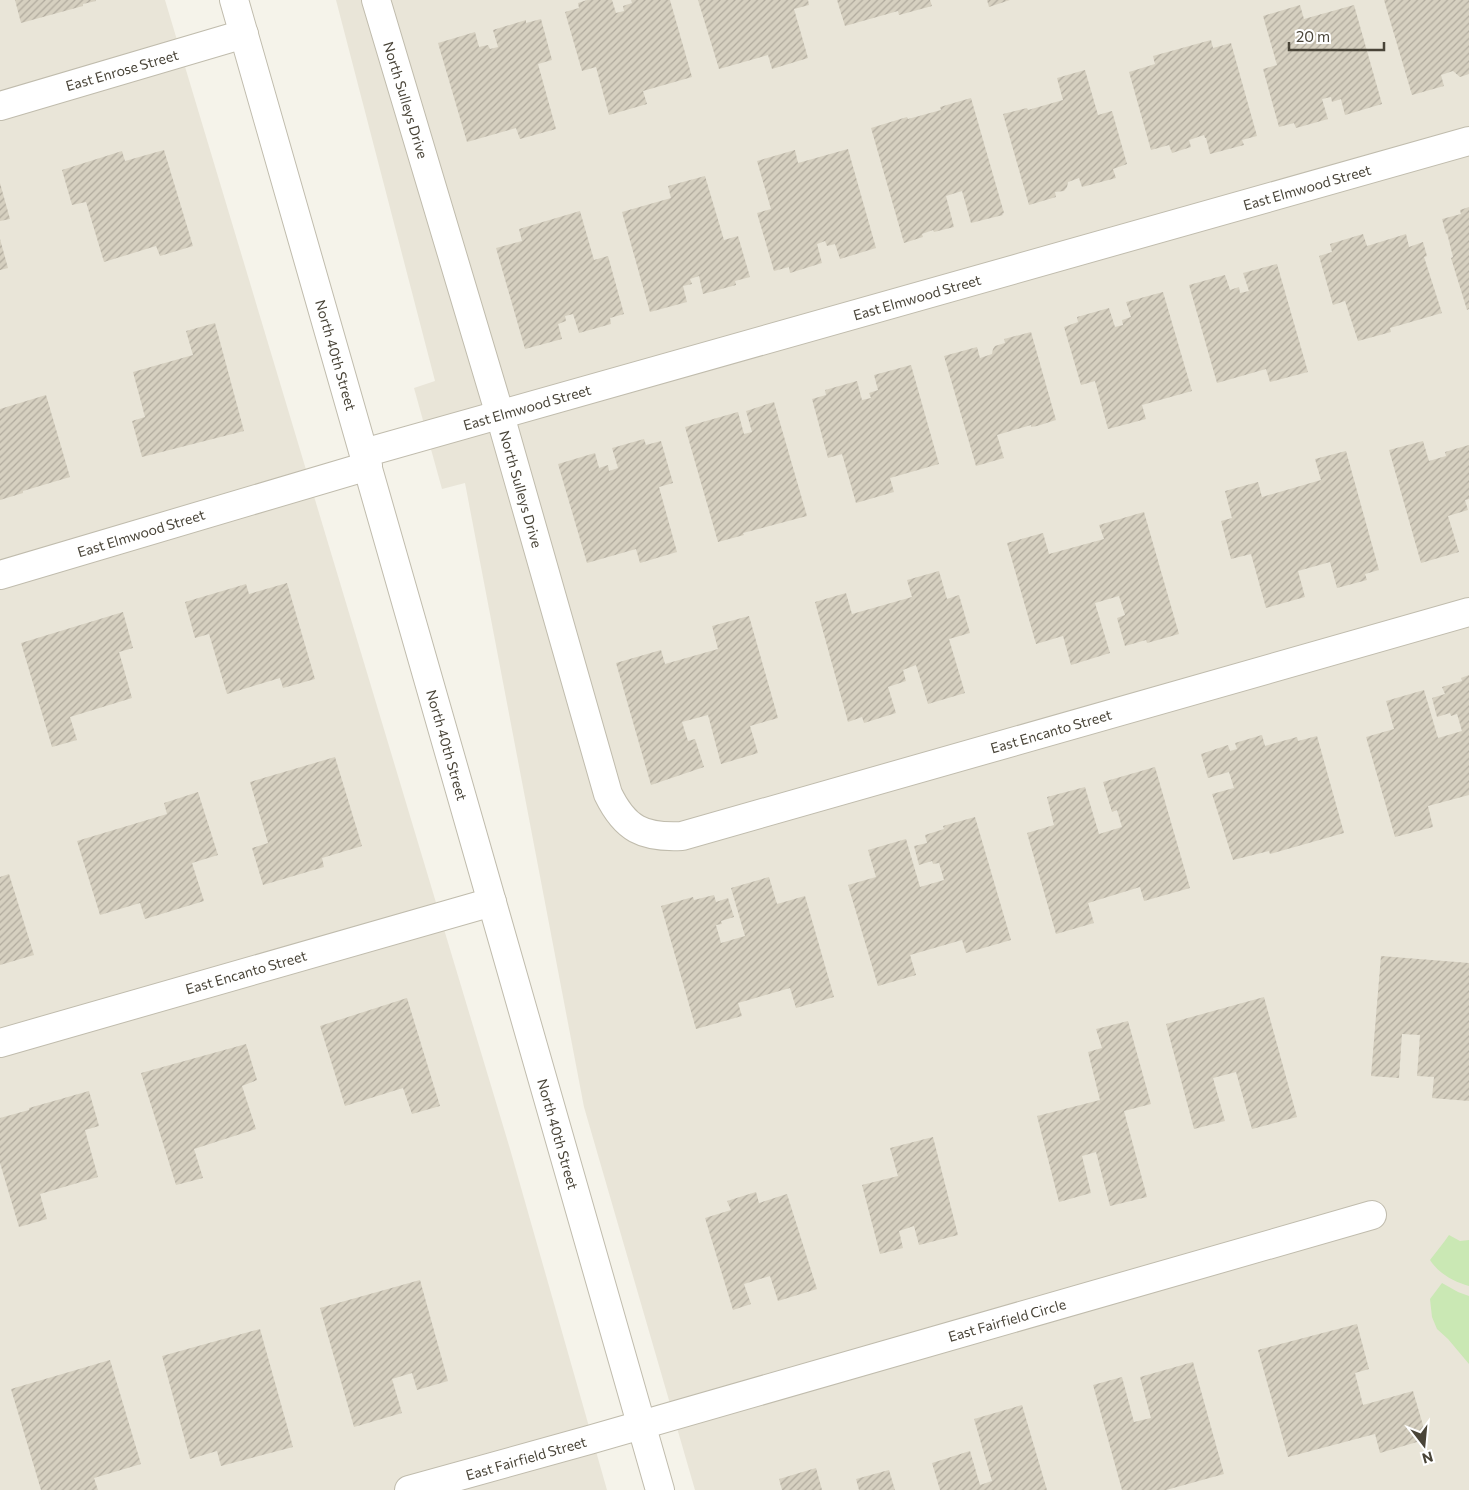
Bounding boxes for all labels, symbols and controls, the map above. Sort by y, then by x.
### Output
scale bar [1289,20,1384,52]
text: 20 m [1296,27,1330,45]
street label: North Sulleys Drive [380,39,432,161]
street label: East Enrose Street [64,46,180,94]
street label: East Elmwood Street [1241,161,1373,213]
street label: East Elmwood Street [851,271,983,323]
street label: North 40th Street [312,298,360,413]
street label: East Elmwood Street [461,381,593,433]
street label: North Sulleys Drive [496,428,546,550]
street label: East Elmwood Street [75,505,207,560]
street label: North 40th Street [423,688,471,803]
street label: East Encanto Street [988,705,1114,756]
street label: East Encanto Street [183,946,309,997]
street label: North 40th Street [534,1077,582,1192]
street label: East Fairfield Circle [946,1295,1068,1345]
north arrow [1399,1420,1449,1470]
street label: East Fairfield Street [464,1433,589,1483]
text: N [1420,1448,1435,1468]

